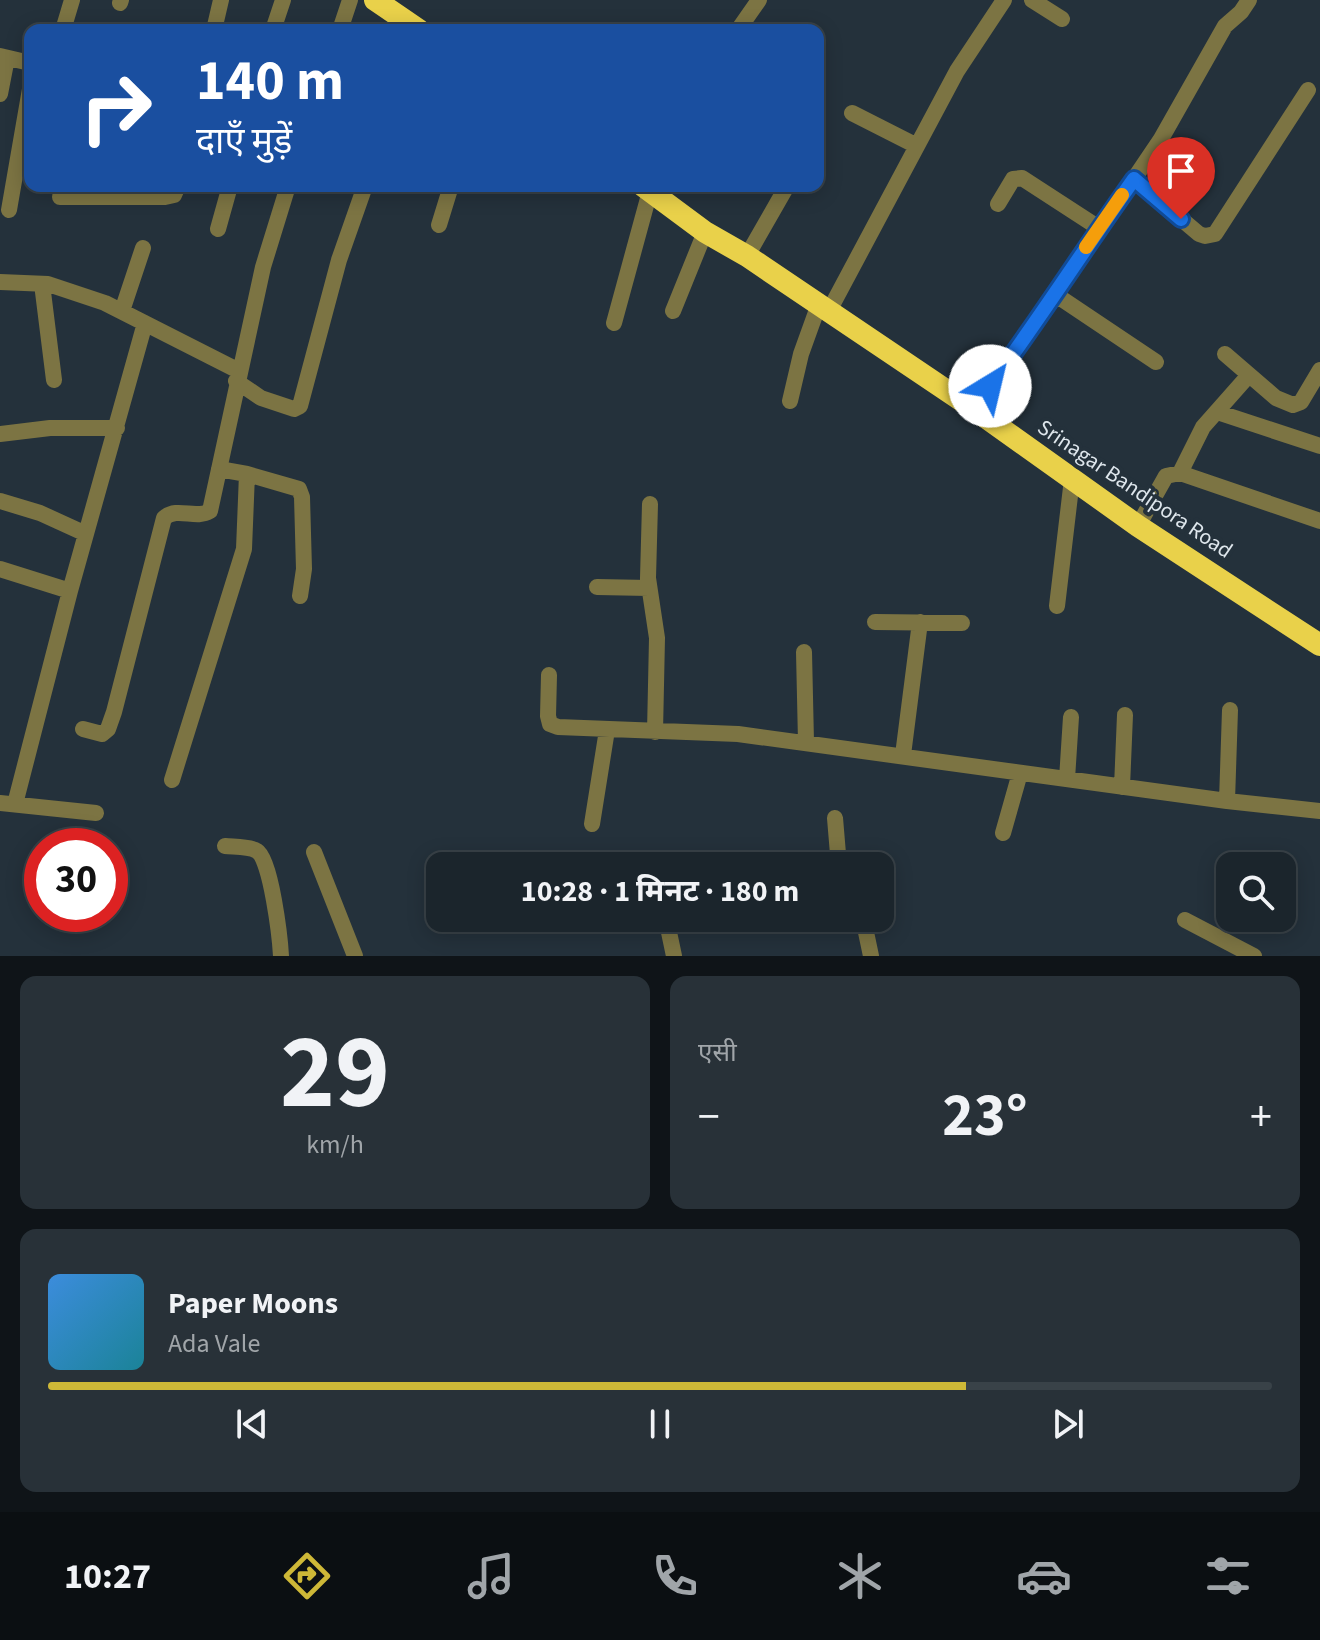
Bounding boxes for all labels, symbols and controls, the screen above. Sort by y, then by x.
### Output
text: 140 m [196,42,344,121]
icon: right [64,56,168,160]
text: दाएँ मुड़ें [196,116,292,167]
pin [1147,137,1215,219]
icon: arrive [1159,149,1203,193]
position arrow [948,344,1032,428]
street label: Srinagar Bandipora Road [1031,412,1239,566]
speed limit sign: 30 [24,828,128,932]
map controls [1216,852,1296,932]
button: search [1216,852,1296,932]
text: 10:28 · 1 मिनट · 180 m [521,870,799,913]
text: 29 [280,1000,390,1148]
text: एसी [698,1034,737,1071]
text: 23° [942,1074,1028,1159]
text: − [698,1086,720,1149]
text: + [1250,1086,1272,1149]
text: km/h [306,1126,364,1163]
text: Paper Moons [168,1282,338,1325]
text: Ada Vale [168,1325,260,1362]
icon: previous [230,1402,274,1446]
icon: pause [638,1402,682,1446]
icon: next [1046,1402,1090,1446]
icon: directions [279,1548,335,1604]
icon: music [463,1548,519,1604]
icon: phone [647,1548,703,1604]
icon: climate [832,1548,888,1604]
icon: car [1016,1548,1072,1604]
icon: filters [1200,1548,1256,1604]
text: 10:27 [64,1551,151,1602]

